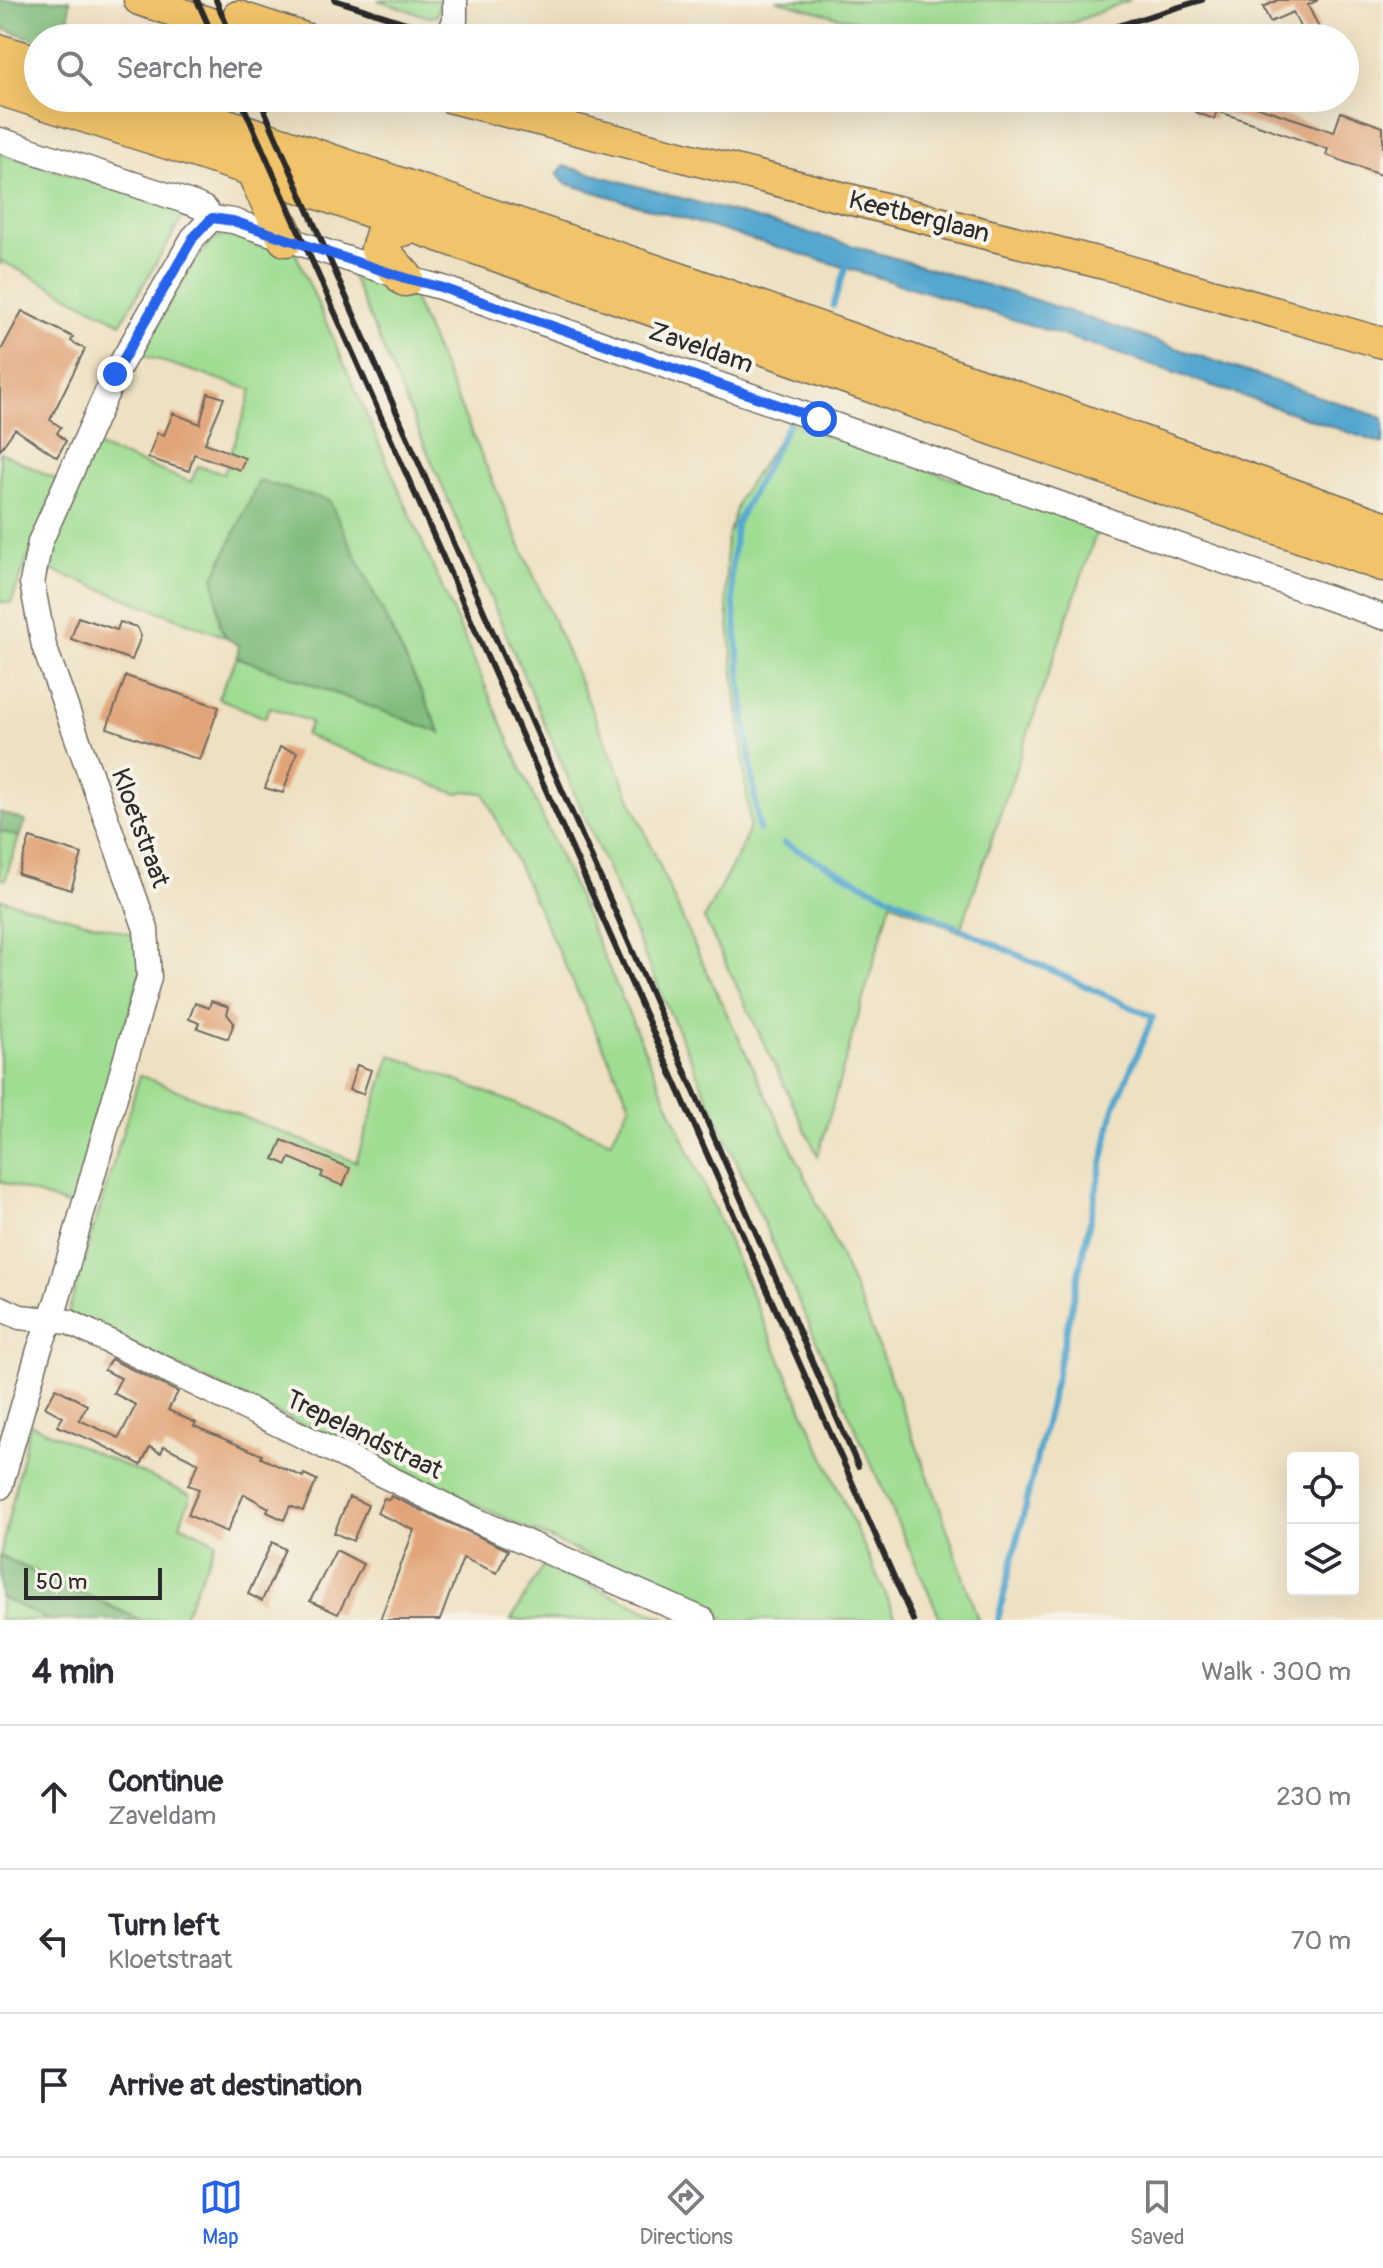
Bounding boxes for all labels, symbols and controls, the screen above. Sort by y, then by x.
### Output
search box [24,24,1359,112]
icon: search [52,46,96,90]
text: Search here [116,50,263,87]
street label: Keetberglaan [845,184,993,250]
street label: Zaveldam [645,315,757,381]
route end [97,356,133,392]
route start [801,401,837,437]
street label: Kloetstraat [104,764,176,892]
street label: Trepelandstraat [280,1383,448,1487]
map controls [1287,1452,1359,1596]
button: locate [1287,1452,1359,1524]
button: layers [1287,1524,1359,1596]
scale bar [24,1564,162,1600]
text: 50 m [36,1568,87,1596]
text: 4 min [32,1651,114,1694]
text: Walk · 300 m [1201,1656,1351,1688]
text: Continue [108,1763,223,1800]
icon: ahead [32,1775,76,1819]
text: 230 m [1276,1781,1351,1813]
text: Zaveldam [108,1800,216,1832]
text: Turn left [108,1907,219,1944]
icon: left [32,1919,76,1963]
text: 70 m [1291,1925,1351,1957]
text: Kloetstraat [108,1944,232,1976]
icon: arrive [32,2063,76,2107]
text: Arrive at destination [108,2067,362,2104]
tab: Map [199,2175,243,2251]
tab: Directions [640,2175,733,2251]
tab: Saved [1130,2175,1184,2251]

